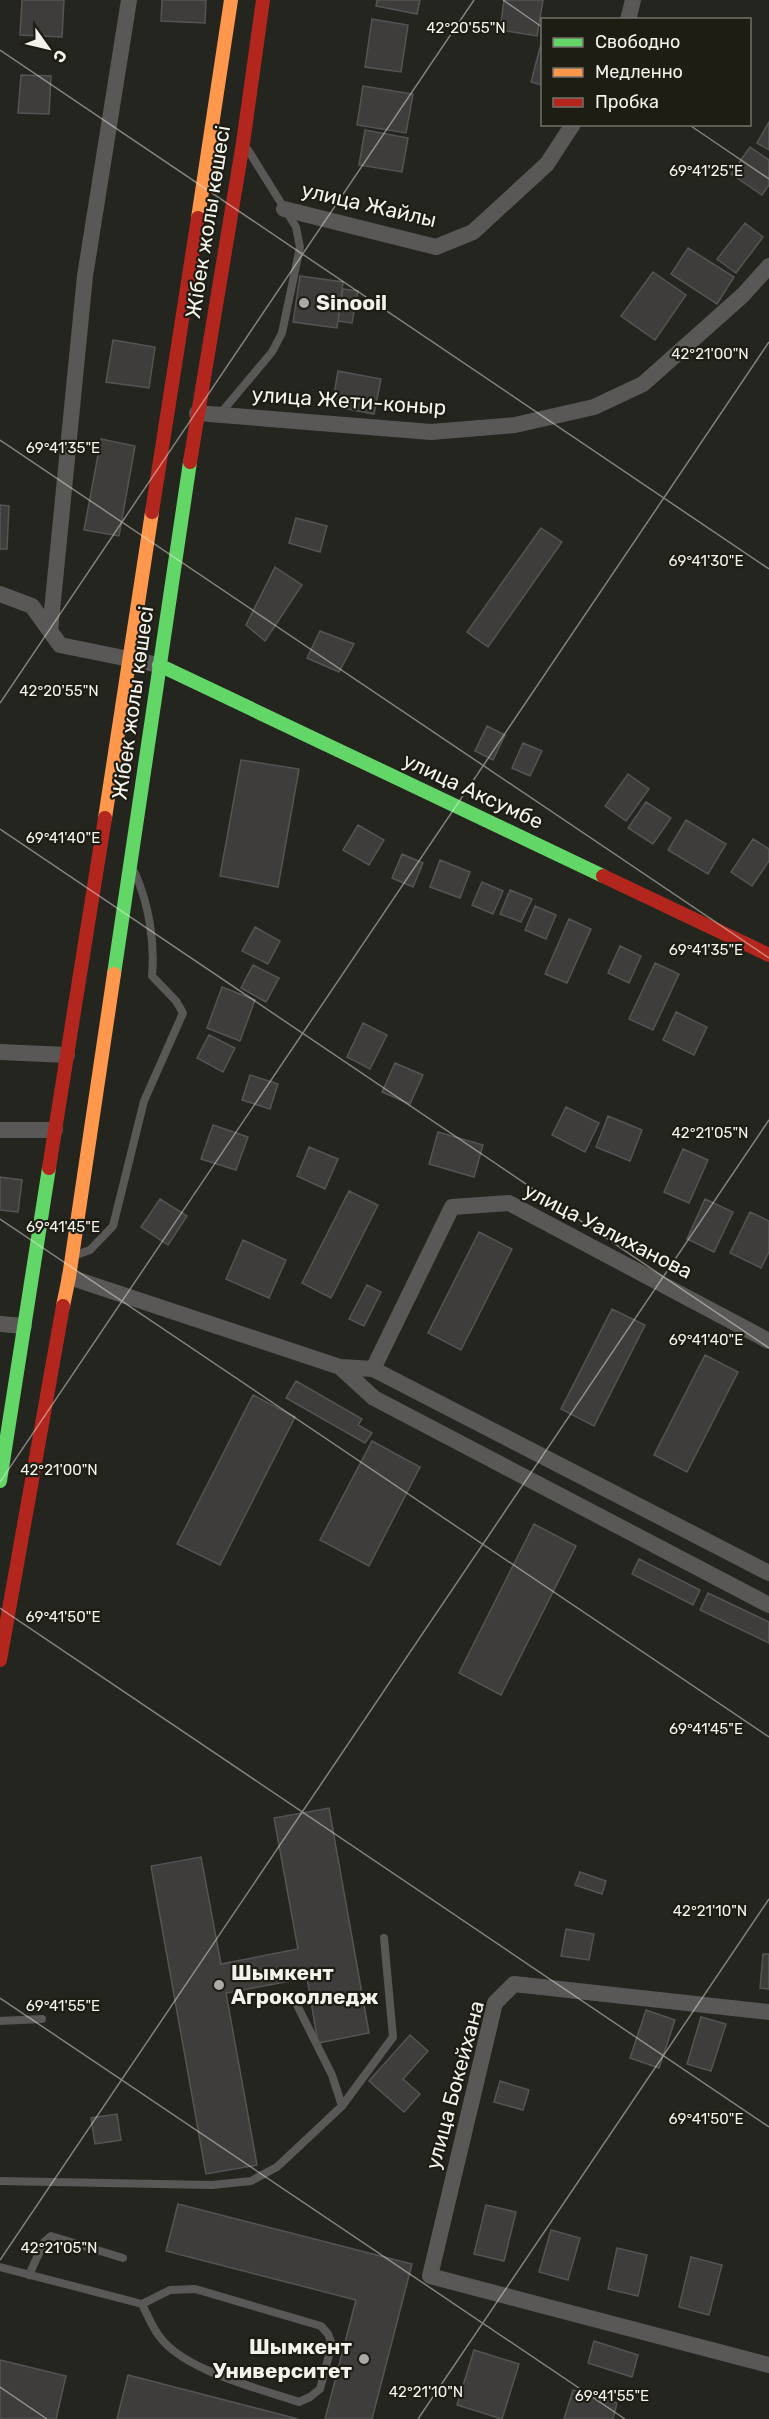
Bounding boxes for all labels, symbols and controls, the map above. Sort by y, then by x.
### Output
north arrow [18,18,78,78]
legend [541,18,751,126]
text: 42°20'55"N [426,19,506,37]
text: Свободно [595,31,680,53]
text: С [49,46,71,66]
text: Медленно [595,61,683,83]
text: Пробка [595,91,659,113]
street label: Жібек жолы көшесі [180,123,235,320]
text: 69°41'25"E [669,162,743,180]
street label: улица Жайлы [299,177,439,232]
place label: Sinooil [316,290,387,315]
marker: Sinooil [297,296,311,310]
text: 42°21'00"N [671,345,749,363]
street label: улица Жети-коныр [251,381,447,420]
text: 69°41'35"E [26,439,100,457]
text: 69°41'30"E [668,552,744,570]
street label: Жібек жолы көшесі [107,604,158,801]
text: 42°20'55"N [19,682,99,700]
street label: улица Аксумбе [399,747,547,834]
text: 69°41'40"E [26,829,100,847]
text: 69°41'35"E [669,941,743,959]
text: 42°21'05"N [672,1124,748,1142]
street label: улица Уалиханова [520,1177,697,1284]
text: 69°41'45"E [26,1218,100,1236]
text: 69°41'40"E [669,1331,743,1349]
text: 42°21'00"N [20,1461,98,1479]
text: 69°41'50"E [26,1608,100,1626]
text: 69°41'45"E [669,1720,743,1738]
text: 42°21'10"N [673,1902,747,1920]
place label: Шымкент Агроколледж [231,1960,378,2009]
marker: Шымкент Агроколледж [212,1978,226,1992]
text: 69°41'55"E [26,1997,100,2015]
street label: улица Бокейхана [420,1998,489,2172]
text: 69°41'50"E [669,2110,743,2128]
text: 42°21'05"N [21,2239,97,2257]
place label: Шымкент Университет [213,2334,352,2383]
marker: Шымкент Университет [357,2352,371,2366]
text: 42°21'10"N [389,2383,463,2401]
text: 69°41'55"E [575,2387,649,2405]

